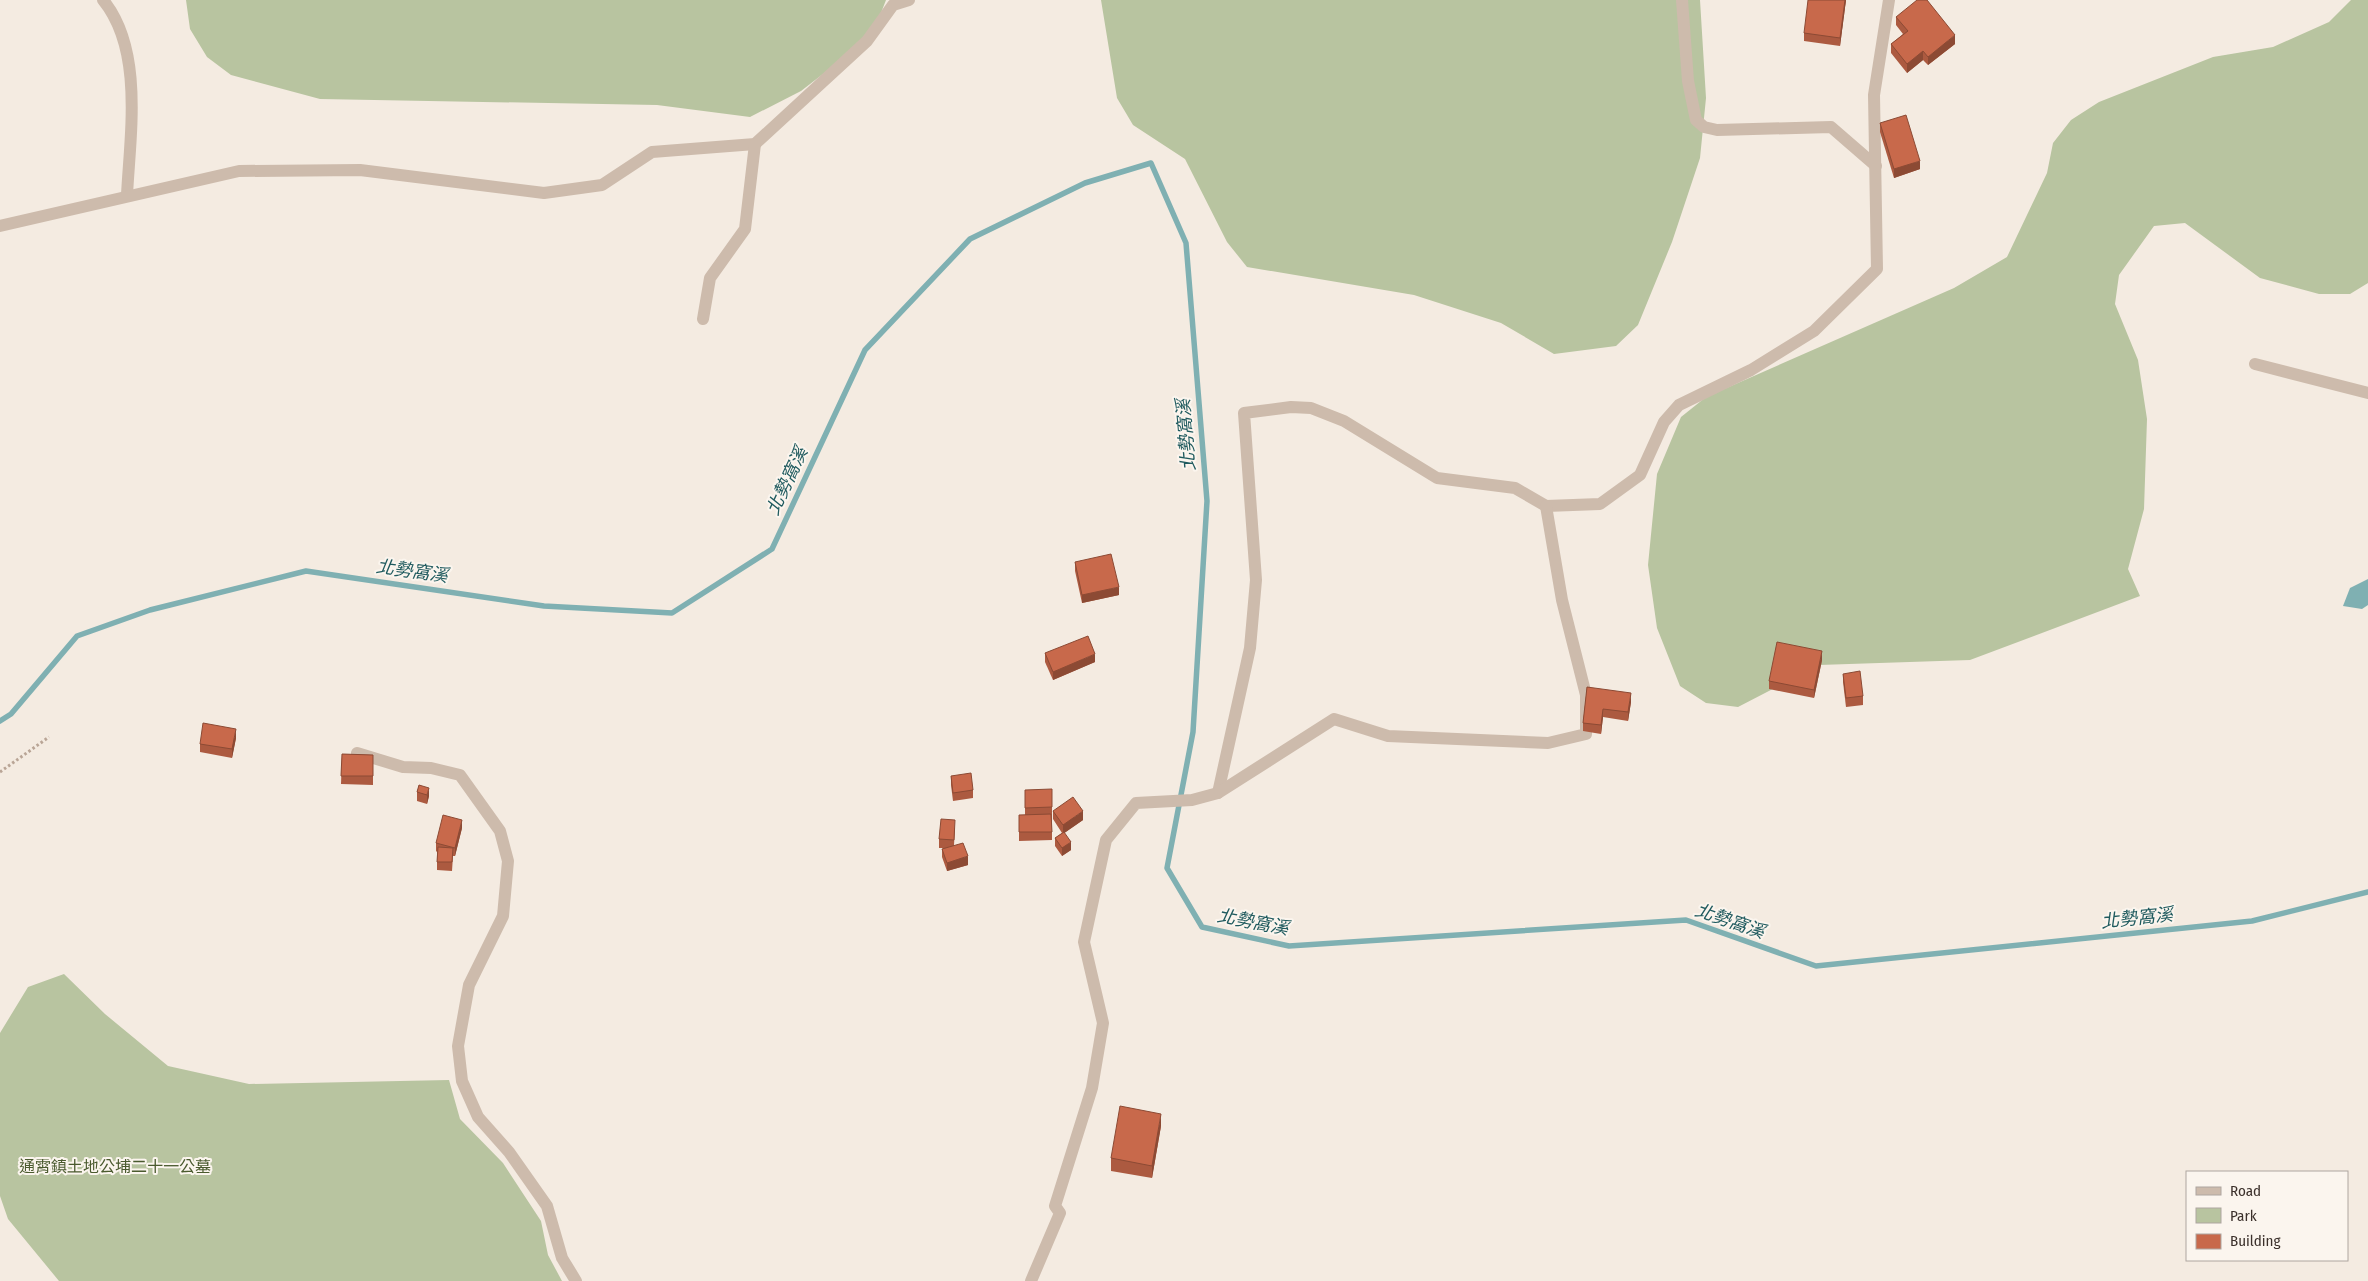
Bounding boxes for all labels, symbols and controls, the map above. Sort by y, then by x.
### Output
water label: 北勢窩溪 [1172,395,1200,472]
water label: 北勢窩溪 [762,441,813,518]
water label: 北勢窩溪 [375,555,452,587]
water label: 北勢窩溪 [1692,899,1770,944]
water label: 北勢窩溪 [2100,903,2177,933]
water label: 北勢窩溪 [1216,904,1293,940]
park label: 通霄鎮土地公埔二十一公墓 [19,1157,211,1176]
legend [2186,1171,2348,1261]
text: Road [2230,1182,2261,1200]
text: Park [2230,1207,2257,1225]
text: Building [2230,1232,2281,1250]

